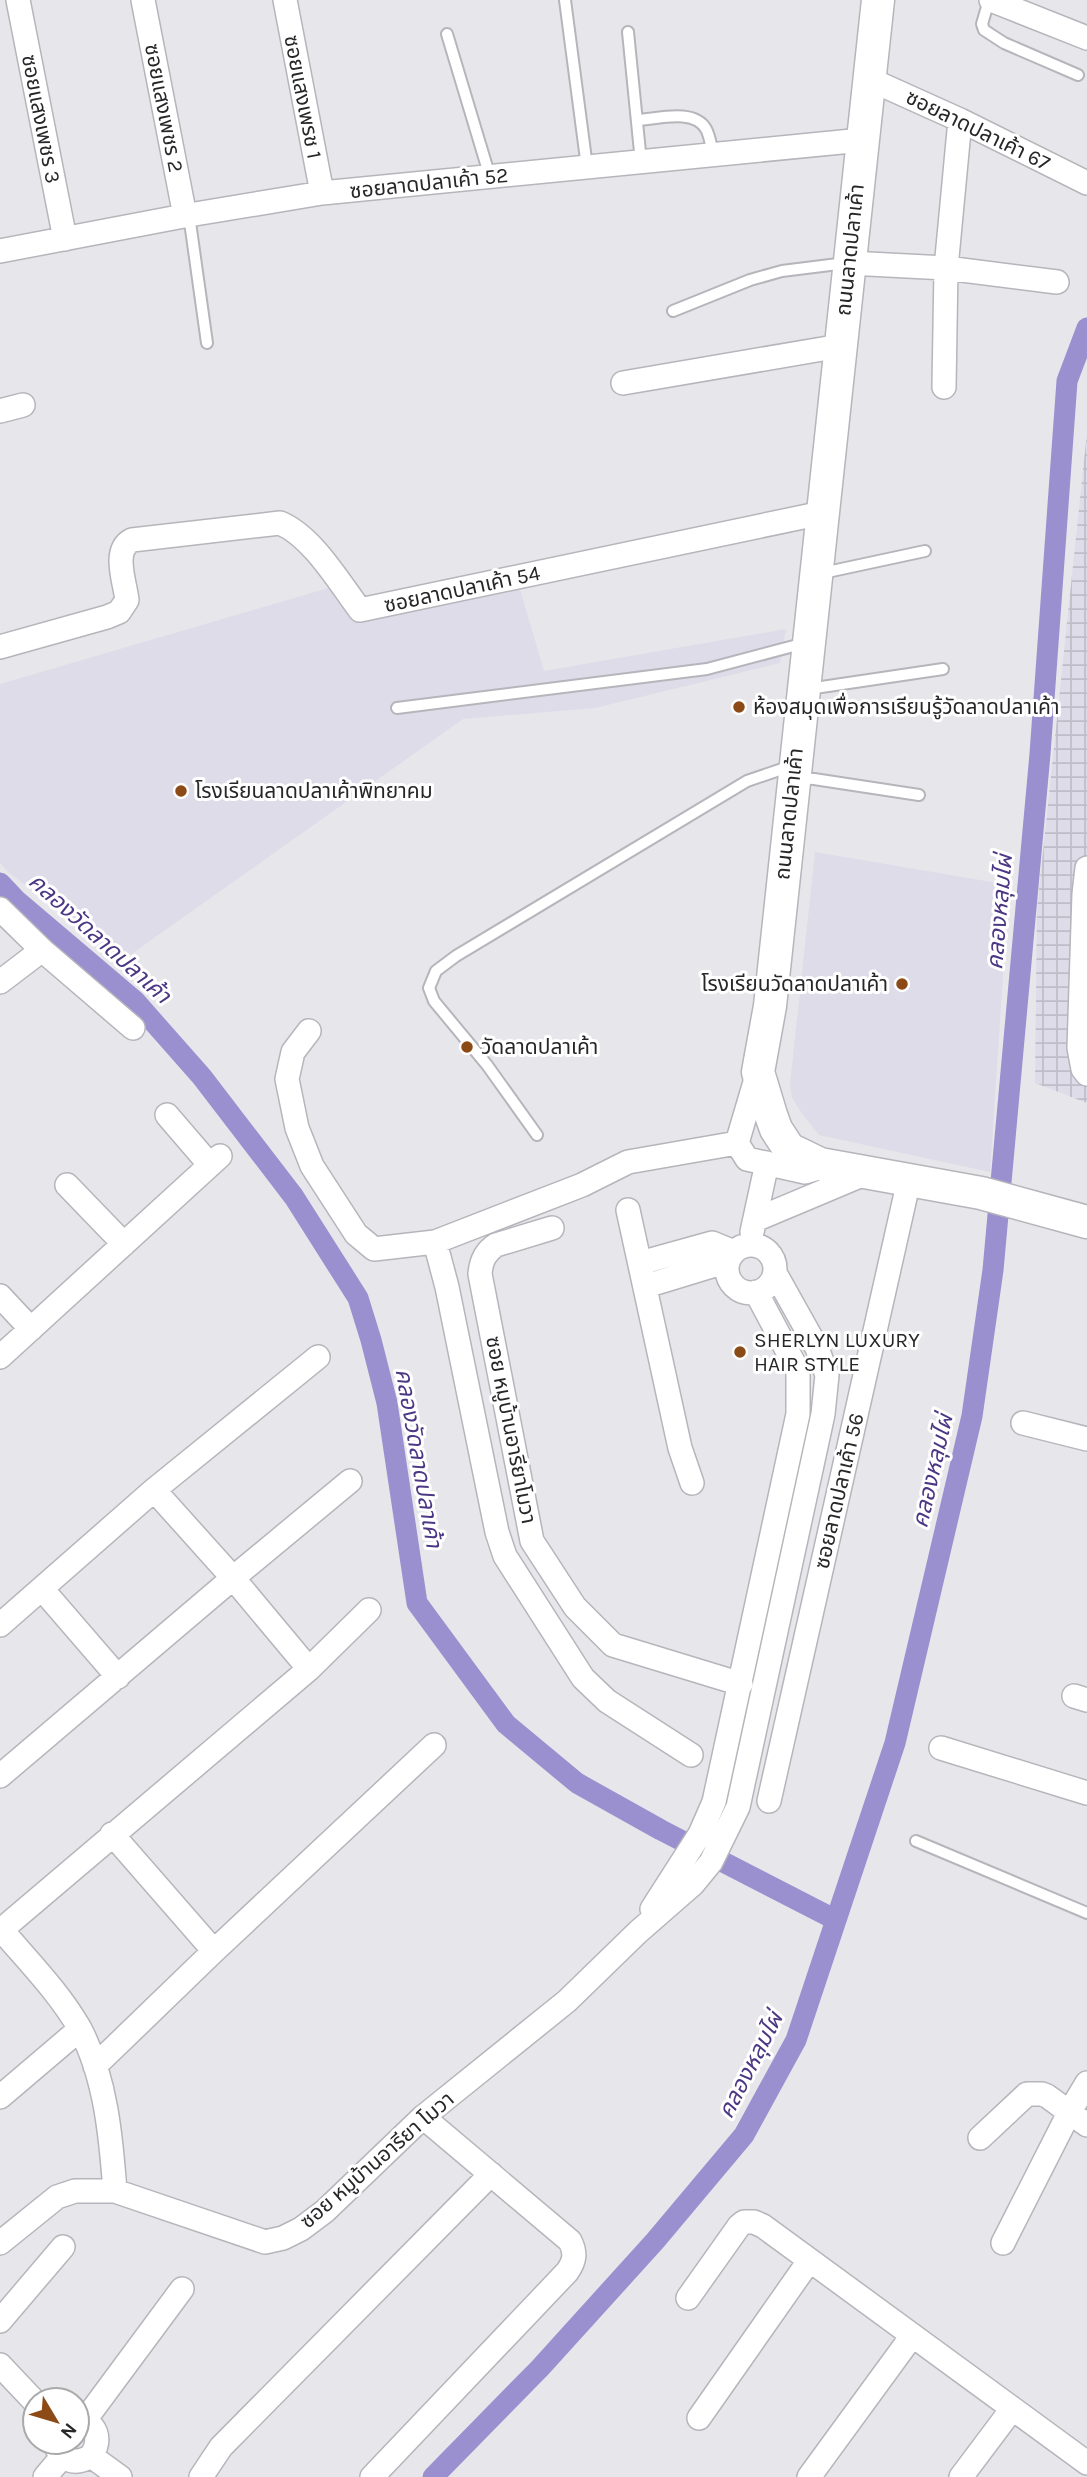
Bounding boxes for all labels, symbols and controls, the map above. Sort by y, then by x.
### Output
street label: ซอยแสงเพรช 1 [279,33,327,161]
street label: ซอยแสงเพชร 2 [140,42,188,174]
street label: ซอยแสงเพชร 3 [17,53,65,185]
street label: ซอยลาดปลาเค้า 67 [902,85,1054,175]
street label: ซอยลาดปลาเค้า 52 [349,163,509,203]
street label: ถนนลาดปลาเค้า [831,183,869,317]
street label: ซอยลาดปลาเค้า 54 [382,561,542,617]
place label: ห้องสมุดเพื่อการเรียนรู้วัดลาดปลาเค้า [753,692,1060,720]
marker: ห้องสมุดเพื่อการเรียนรู้วัดลาดปลาเค้า [731,699,747,715]
street label: ถนนลาดปลาเค้า [770,747,808,881]
place label: โรงเรียนลาดปลาเค้าพิทยาคม [195,779,433,803]
marker: โรงเรียนลาดปลาเค้าพิทยาคม [173,783,189,799]
water label: คลองหลุมไผ่ [981,850,1018,971]
water label: คลองวัดลาดปลาเค้า [23,868,177,1010]
place label: โรงเรียนวัดลาดปลาเค้า [701,972,888,996]
marker: โรงเรียนวัดลาดปลาเค้า [894,976,910,992]
place label: วัดลาดปลาเค้า [481,1035,598,1059]
marker: วัดลาดปลาเค้า [459,1039,475,1055]
place label: SHERLYN LUXURY HAIR STYLE [754,1328,920,1376]
street label: ซอย หมูบ้านอารียาโมวา [480,1334,541,1526]
marker: SHERLYN LUXURY HAIR STYLE [732,1344,748,1360]
water label: คลองวัดลาดปลาเค้า [389,1366,448,1551]
water label: คลองหลุมไผ่ [906,1409,959,1530]
street label: ซอยลาดปลาเค้า 56 [809,1411,869,1571]
water label: คลองหลุมไผ่ [712,2005,790,2123]
street label: ซอย หมูบ้านอารียา โมวา [295,2087,459,2234]
north arrow [21,2386,91,2456]
text: N [56,2419,81,2443]

